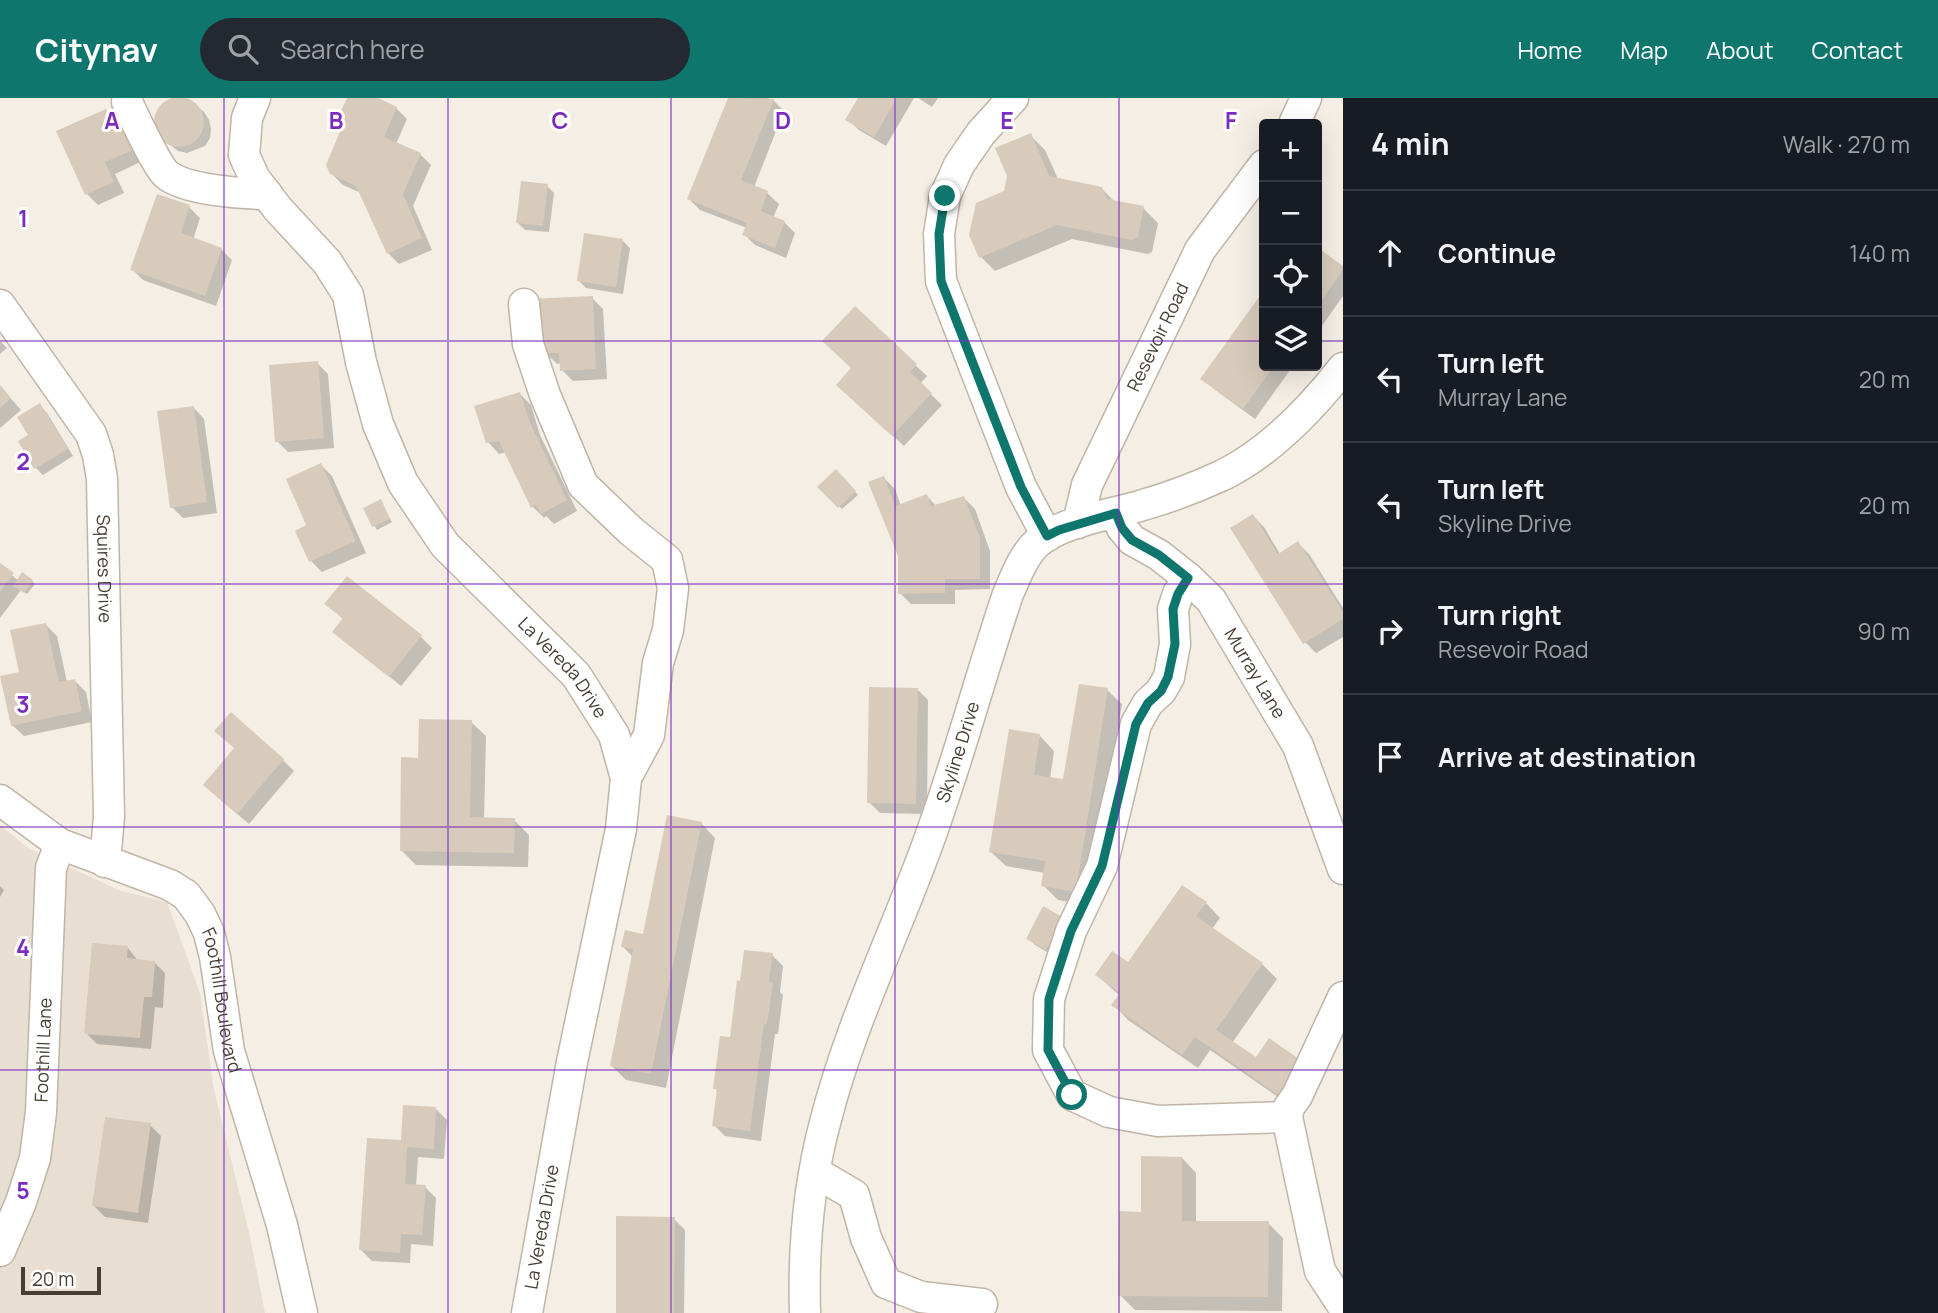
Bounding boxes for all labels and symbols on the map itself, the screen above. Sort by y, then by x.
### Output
text: A [104,104,120,136]
text: B [329,104,343,136]
text: C [552,104,569,136]
text: D [775,104,791,136]
text: E [1000,104,1014,136]
text: F [1225,104,1237,136]
route end [929,180,960,211]
text: 1 [18,202,28,234]
street label: Resevoir Road [1121,278,1194,395]
text: 2 [16,445,30,477]
street label: Squires Drive [92,514,118,623]
street label: La Vereda Drive [513,611,613,722]
street label: Murray Lane [1219,623,1292,723]
text: 3 [16,688,30,720]
street label: Skyline Drive [930,698,984,806]
street label: Foothill Boulevard [197,923,248,1075]
text: 4 [16,931,30,963]
street label: Foothill Lane [28,997,57,1103]
route start [1056,1079,1087,1110]
street label: La Vereda Drive [518,1163,564,1291]
text: 5 [16,1174,30,1206]
scale bar [21,1264,102,1296]

